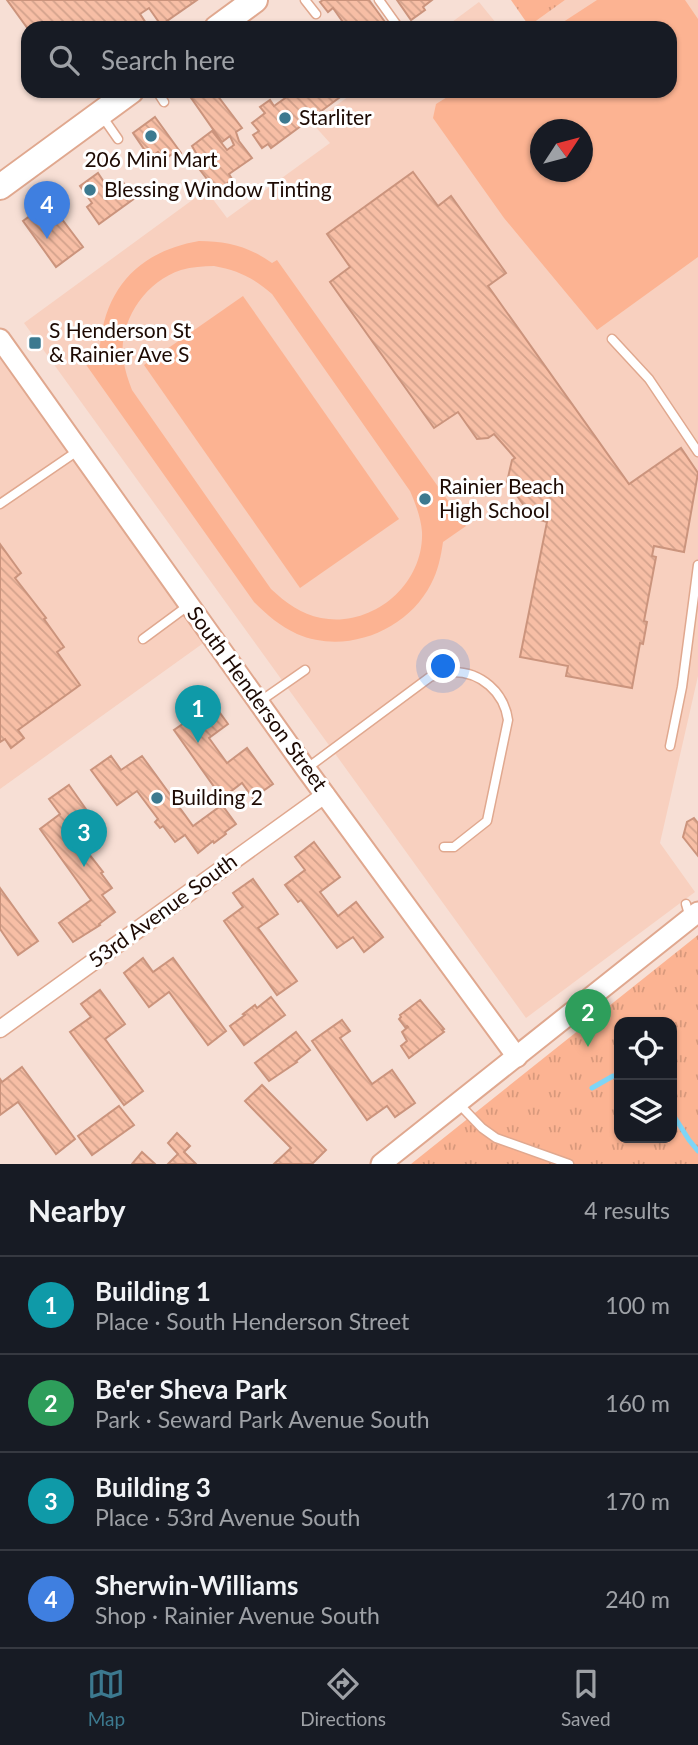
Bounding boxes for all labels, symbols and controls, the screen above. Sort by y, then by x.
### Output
search box [21,21,677,98]
icon: search [45,41,83,79]
text: Search here [101,44,235,76]
place label: Starliter [299,104,372,129]
marker: Starliter [277,110,293,126]
north arrow [530,119,593,182]
marker: 206 Mini Mart [143,128,159,144]
place label: 206 Mini Mart [84,146,218,171]
place label: Blessing Window Tinting [104,176,332,201]
pin: 4 [24,181,70,239]
marker: Blessing Window Tinting [82,182,98,198]
place label: S Henderson St & Rainier Ave S [49,317,192,366]
marker: S Henderson St & Rainier Ave S [27,335,43,351]
place label: Rainier Beach High School [439,473,565,522]
marker: Rainier Beach High School [417,491,433,507]
street label: South Henderson Street [183,601,334,796]
your location [426,649,460,683]
pin: 1 [175,685,221,743]
place label: Building 2 [171,784,263,809]
marker: Building 2 [149,790,165,806]
pin: 3 [61,809,107,867]
street label: 53rd Avenue South [83,848,241,972]
pin: 2 [565,989,611,1047]
map controls [614,1017,677,1143]
button: locate [614,1017,677,1080]
button: layers [614,1080,677,1143]
text: Nearby [28,1192,126,1228]
text: 4 results [584,1196,670,1224]
text: Building 1 [95,1275,211,1307]
text: 1 [44,1291,58,1319]
text: 100 m [605,1291,670,1319]
text: Place · South Henderson Street [95,1307,409,1335]
text: Be'er Sheva Park [95,1373,287,1405]
text: 2 [44,1389,58,1417]
text: 160 m [605,1389,670,1417]
text: Park · Seward Park Avenue South [95,1405,430,1433]
text: Building 3 [95,1471,211,1503]
text: 3 [44,1487,58,1515]
text: 170 m [605,1487,670,1515]
text: Place · 53rd Avenue South [95,1503,360,1531]
text: Sherwin-Williams [95,1569,298,1601]
text: 4 [44,1585,58,1613]
text: 240 m [605,1585,670,1613]
text: Shop · Rainier Avenue South [95,1601,380,1629]
tab: Map [87,1665,125,1730]
tab: Directions [300,1665,386,1730]
tab: Saved [561,1665,611,1730]

